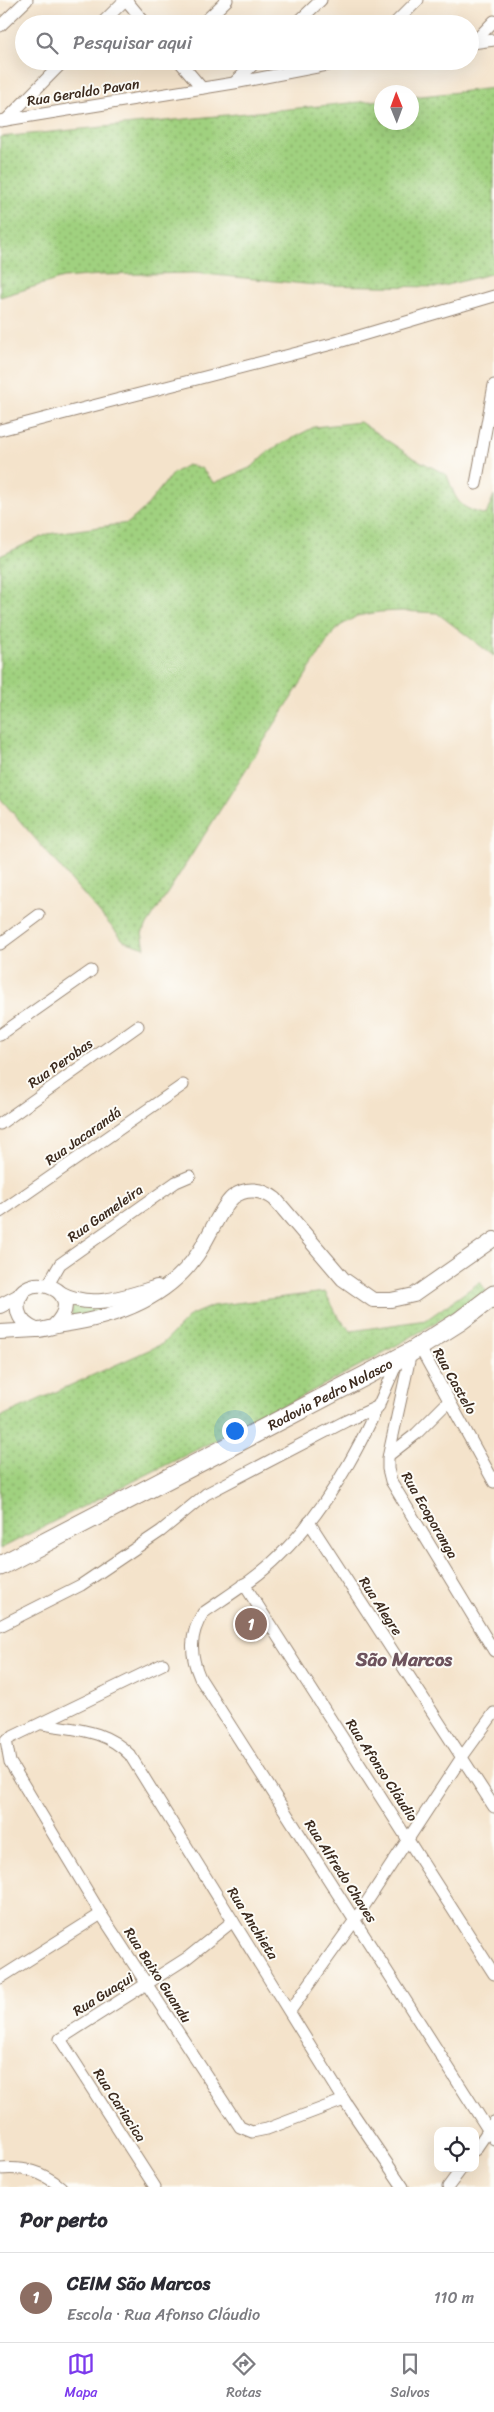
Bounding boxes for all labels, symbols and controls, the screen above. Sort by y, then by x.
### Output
search box [15,15,479,70]
text: Pesquisar aqui [73,26,192,59]
icon: search [33,29,61,57]
street label: Rua Geraldo Pavan [25,71,142,114]
north arrow [374,85,419,130]
street label: Rua Perobas [23,1032,98,1095]
street label: Rua Jacarandá [40,1101,127,1172]
street label: Rua Gameleira [62,1178,149,1249]
street label: Rua Castelo [426,1343,483,1419]
street label: Rodovia Pedro Nolasco [263,1352,397,1438]
your location [222,1418,248,1444]
street label: Rua Ecoporanga [394,1467,465,1564]
street label: Rua Alegre [352,1572,409,1641]
pin: 1 [235,1605,267,1643]
district label: São Marcos [355,1643,453,1676]
street label: Rua Afonso Cláudio [339,1714,424,1827]
street label: Rua Alfredo Chaves [298,1814,384,1929]
street label: Rua Anchieta [220,1882,285,1965]
street label: Rua Baixo Guandu [117,1922,198,2029]
street label: Rua Guaçui [68,1965,140,2023]
street label: Rua Cariacica [86,2063,153,2147]
map controls [434,2127,479,2172]
button: locate [434,2127,479,2172]
text: Por perto [20,2201,108,2239]
text: CEIM São Marcos [67,2267,210,2300]
text: 1 [33,2283,39,2312]
text: 110 m [434,2283,474,2312]
text: Escola · Rua Afonso Cláudio [67,2300,260,2329]
tab: Mapa [64,2350,97,2405]
tab: Rotas [226,2350,261,2405]
tab: Salvos [390,2350,430,2405]

